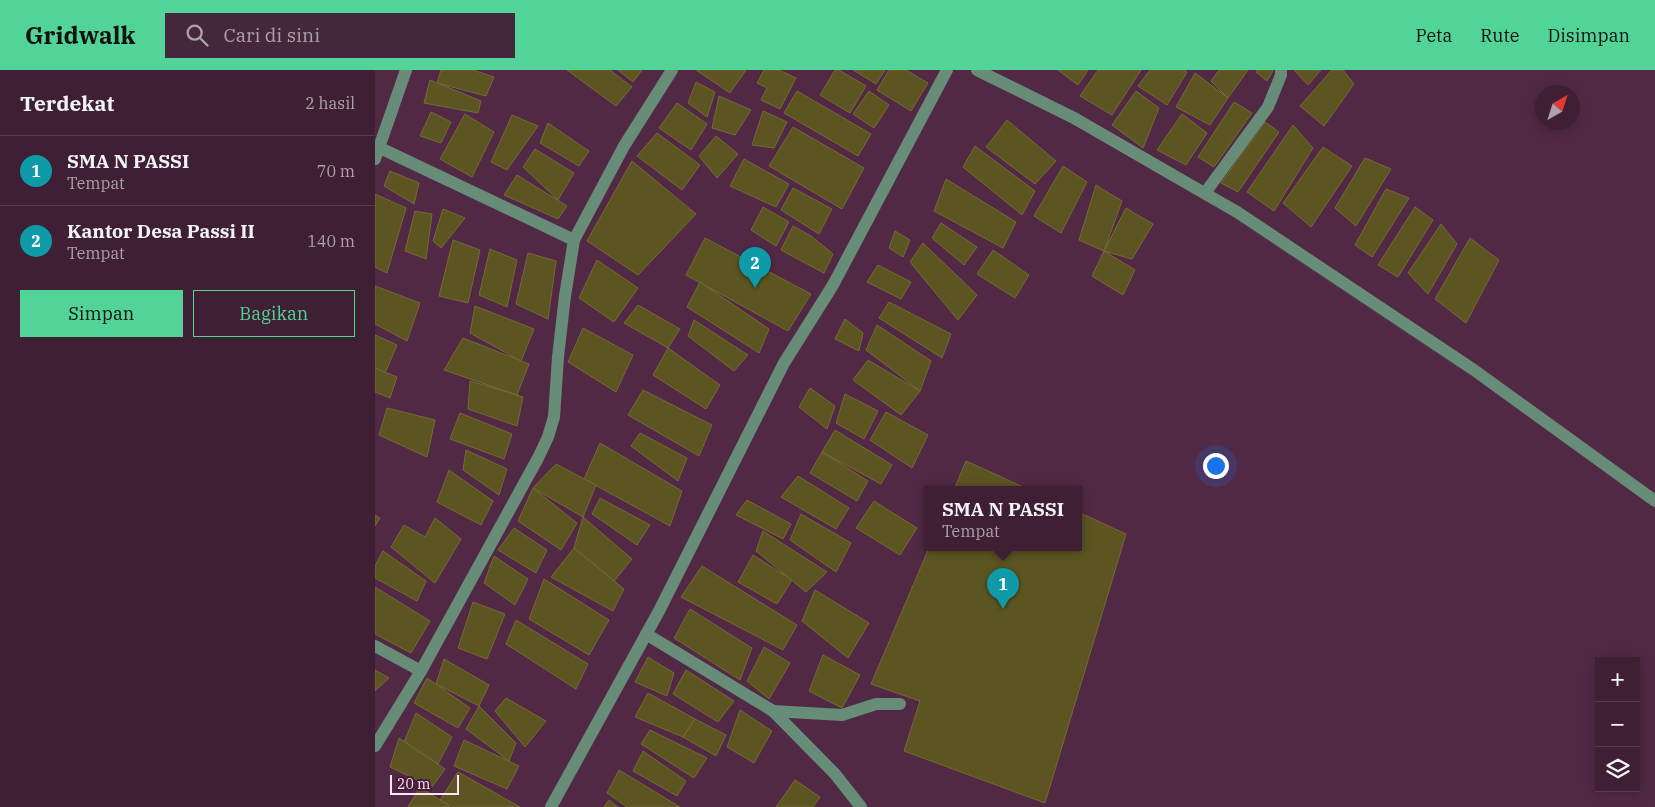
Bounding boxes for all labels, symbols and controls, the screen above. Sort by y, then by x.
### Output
search box [165,13,515,58]
text: Gridwalk [25,19,135,51]
icon: search [183,21,211,49]
text: Cari di sini [223,23,320,47]
text: Peta [1416,24,1452,47]
text: Rute [1480,24,1519,47]
text: Disimpan [1547,24,1630,47]
north arrow [1535,85,1580,130]
text: Terdekat [20,89,114,117]
text: 2 hasil [305,93,355,113]
text: SMA N PASSI [67,149,189,173]
text: 1 [31,161,41,181]
text: 70 m [317,161,355,181]
text: Tempat [67,173,125,193]
text: Kantor Desa Passi II [67,219,255,243]
text: 2 [31,231,41,251]
text: 140 m [307,231,355,251]
text: Tempat [67,243,125,263]
pin: 2 [739,247,771,288]
button: Simpan [20,290,183,337]
button: Bagikan [193,290,355,337]
your location [1203,453,1229,479]
popup [924,486,1082,551]
text: SMA N PASSI [942,497,1064,521]
text: Tempat [942,521,1000,541]
pin: 1 [987,568,1019,609]
map controls [1595,657,1640,792]
button: + [1595,657,1640,702]
button: − [1595,702,1640,747]
button: layers [1595,747,1640,792]
scale bar [390,772,459,795]
text: 20 m [397,775,430,793]

